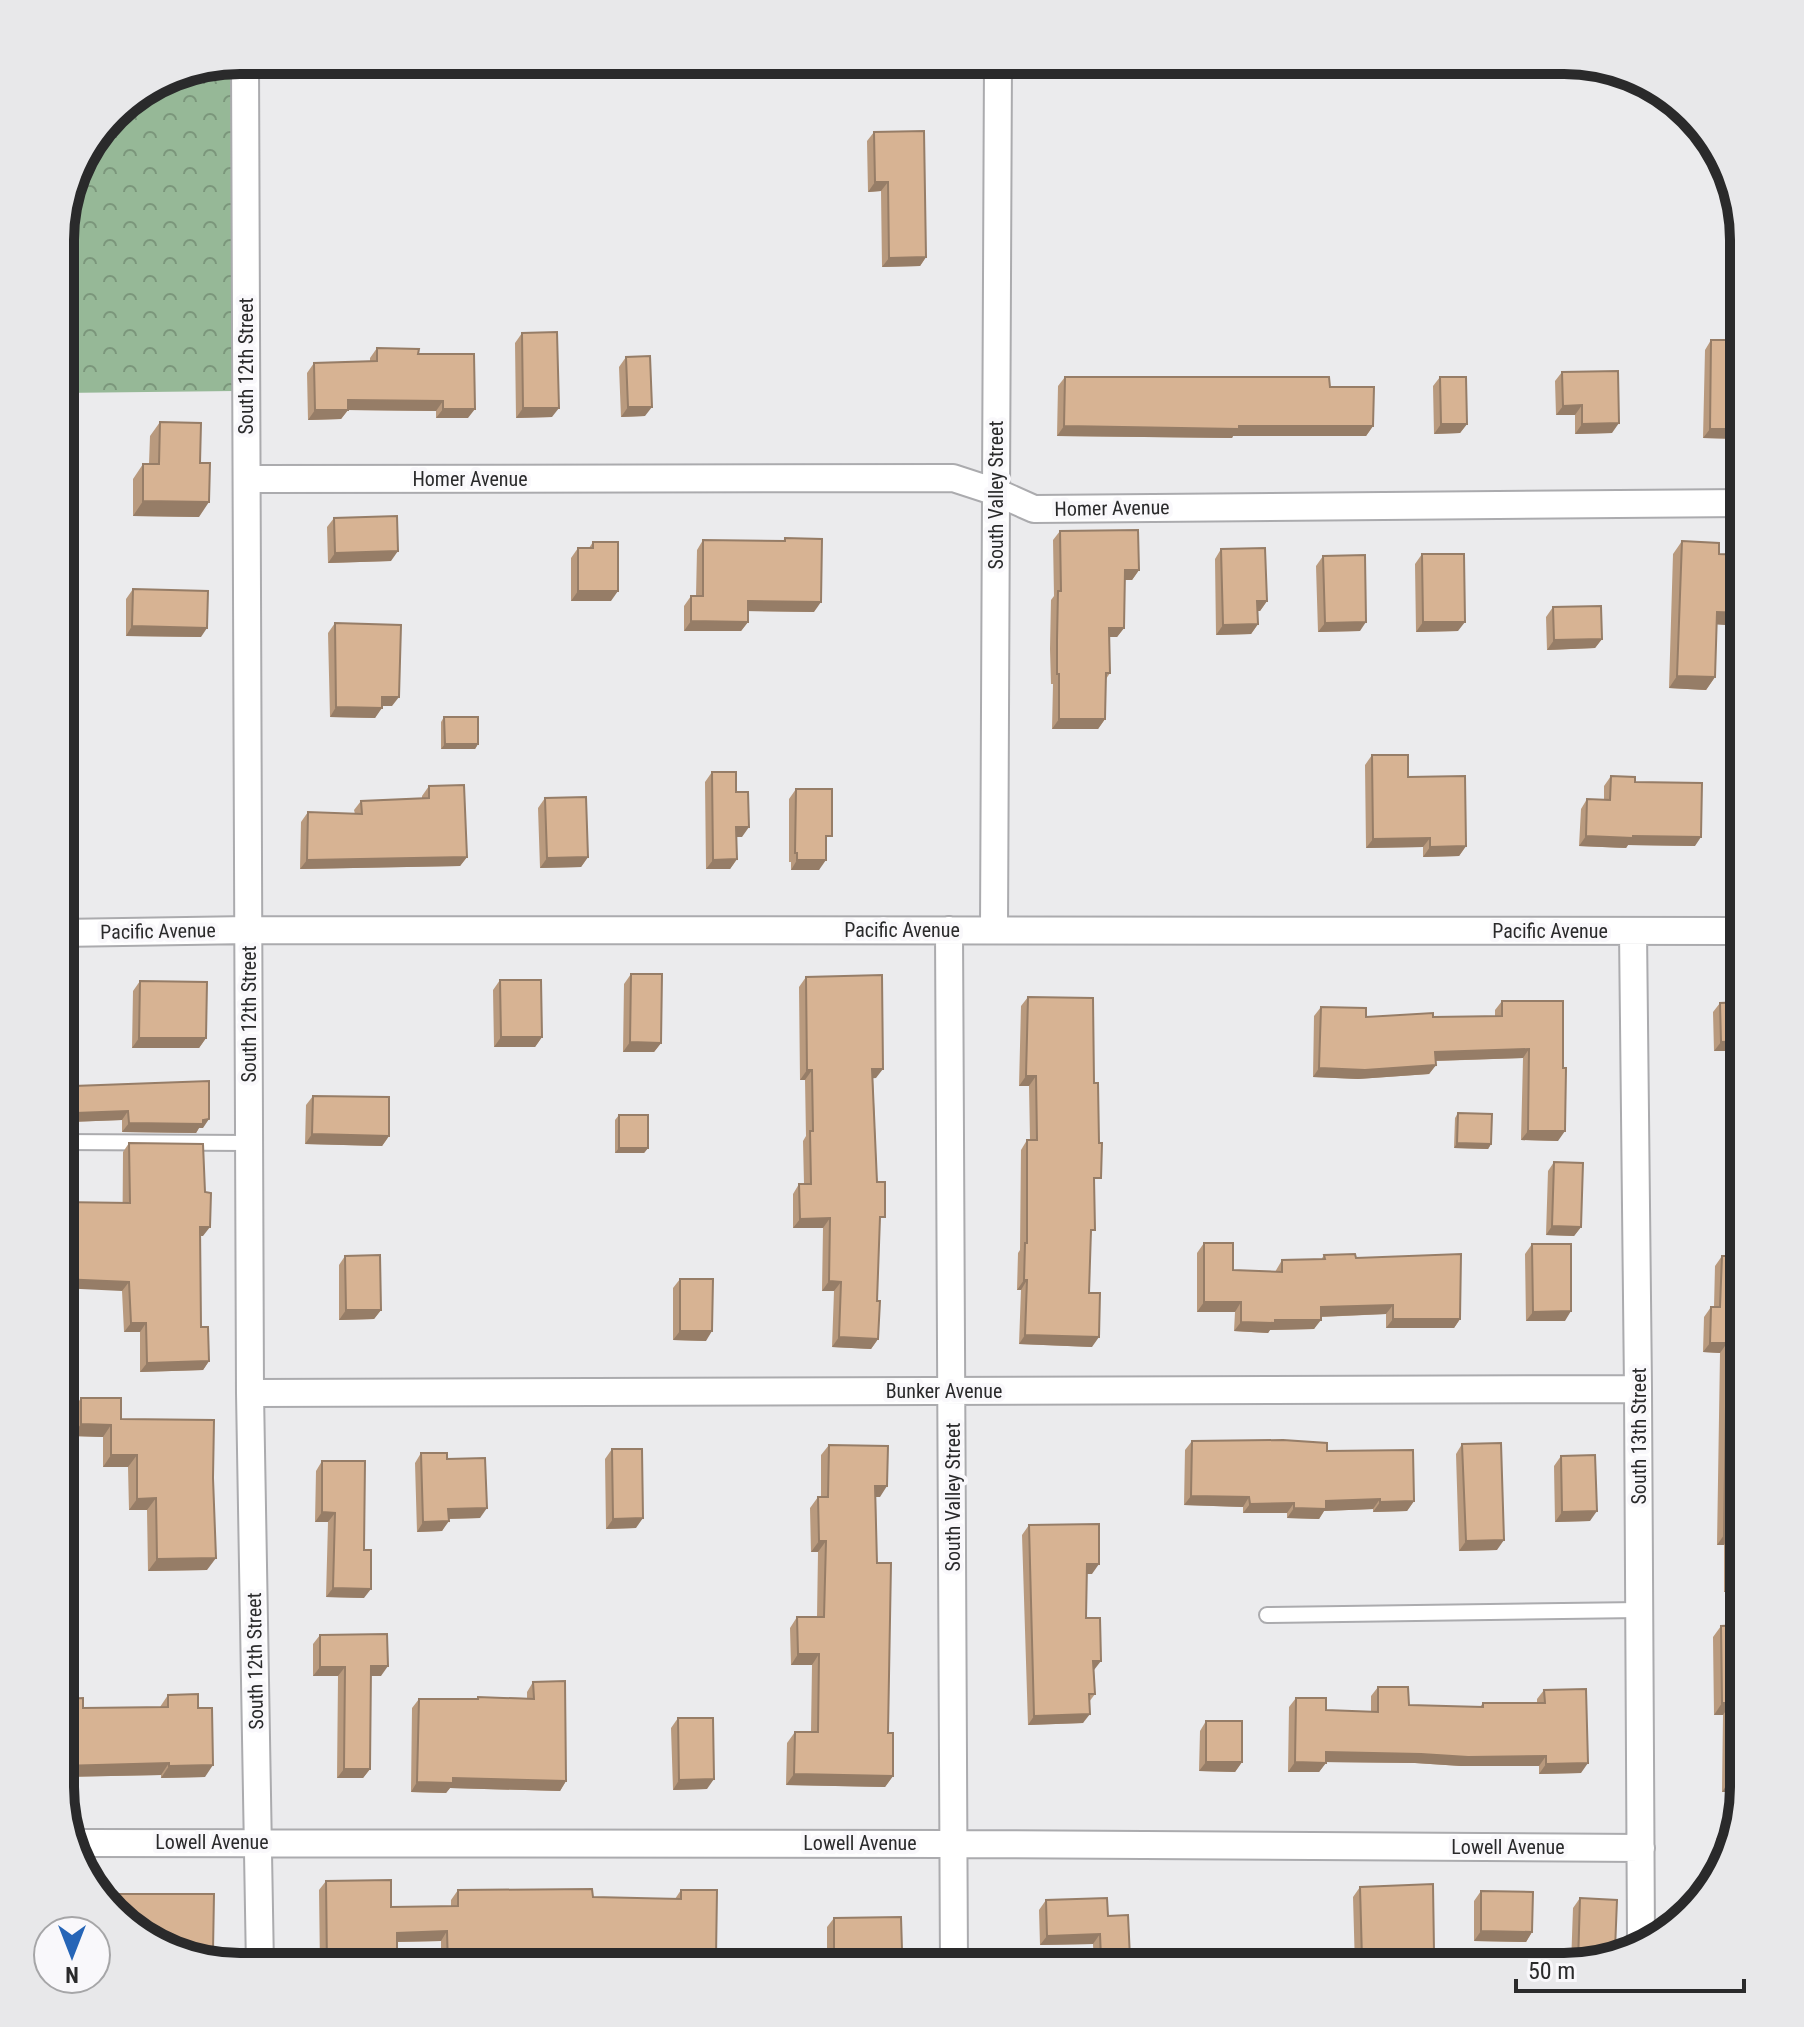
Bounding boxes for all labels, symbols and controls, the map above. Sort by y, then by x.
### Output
street label: South 12th Street [234,297,258,435]
street label: South Valley Street [984,421,1008,569]
street label: Homer Avenue [412,467,528,491]
street label: Homer Avenue [1054,495,1170,521]
street label: Pacific Avenue [100,918,216,944]
street label: Pacific Avenue [844,918,960,942]
street label: Pacific Avenue [1492,919,1608,943]
street label: South 12th Street [237,945,261,1083]
street label: South 13th Street [1627,1367,1651,1505]
street label: Bunker Avenue [886,1379,1002,1403]
street label: South Valley Street [941,1423,965,1571]
street label: South 12th Street [242,1592,268,1730]
street label: Lowell Avenue [155,1830,269,1854]
street label: Lowell Avenue [803,1831,917,1855]
street label: Lowell Avenue [1451,1835,1565,1859]
north arrow [32,1915,112,1995]
scale bar [1516,1943,1744,1993]
text: 50 m [1528,1957,1575,1985]
text: N [65,1962,79,1987]

